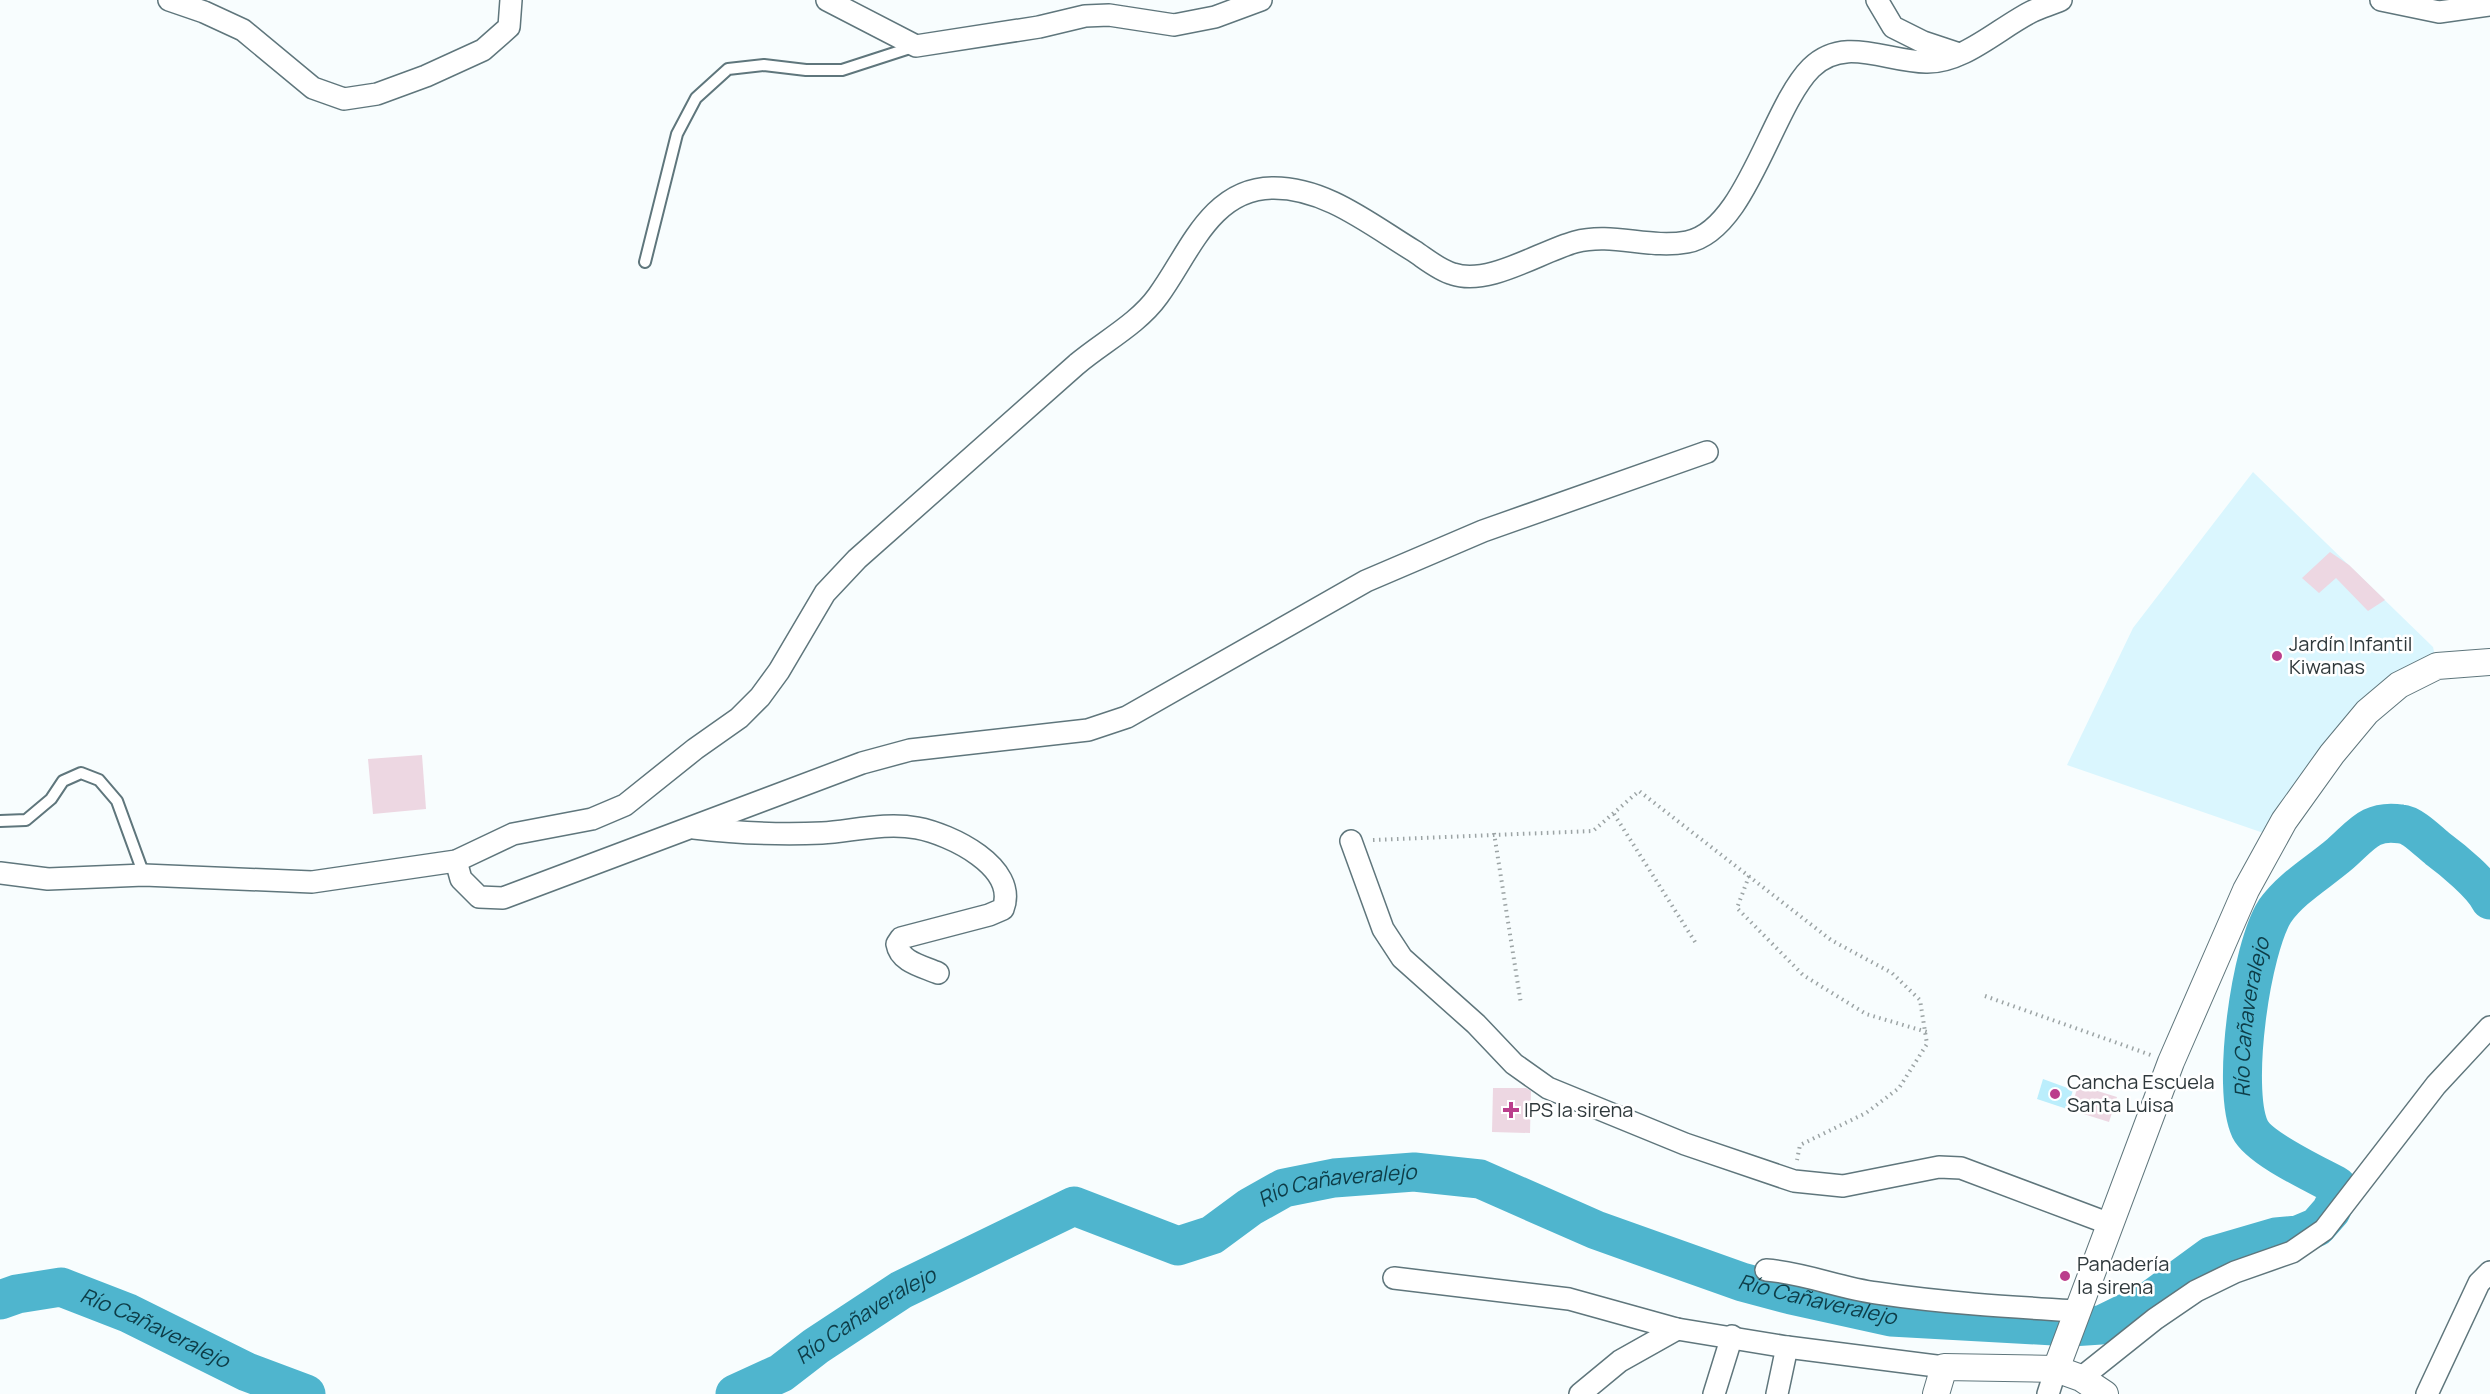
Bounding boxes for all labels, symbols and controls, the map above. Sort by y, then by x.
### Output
place label: Jardín Infantil Kiwanas [2289,630,2412,680]
marker: Jardín Infantil Kiwanas [2270,649,2284,663]
water label: Río Cañaveralejo [2227,932,2276,1098]
place label: Cancha Escuela Santa Luisa [2067,1068,2215,1118]
marker: Cancha Escuela Santa Luisa [2048,1087,2062,1101]
place label: IPS la sirena [1524,1096,1633,1123]
marker: IPS la sirena [1502,1101,1520,1119]
water label: Río Cañaveralejo [1252,1157,1419,1213]
place label: Panadería la sirena [2077,1250,2169,1300]
water label: Río Cañaveralejo [789,1260,942,1370]
water label: Río Cañaveralejo [1736,1267,1901,1331]
marker: Panadería la sirena [2058,1269,2072,1283]
water label: Río Cañaveralejo [77,1281,236,1375]

